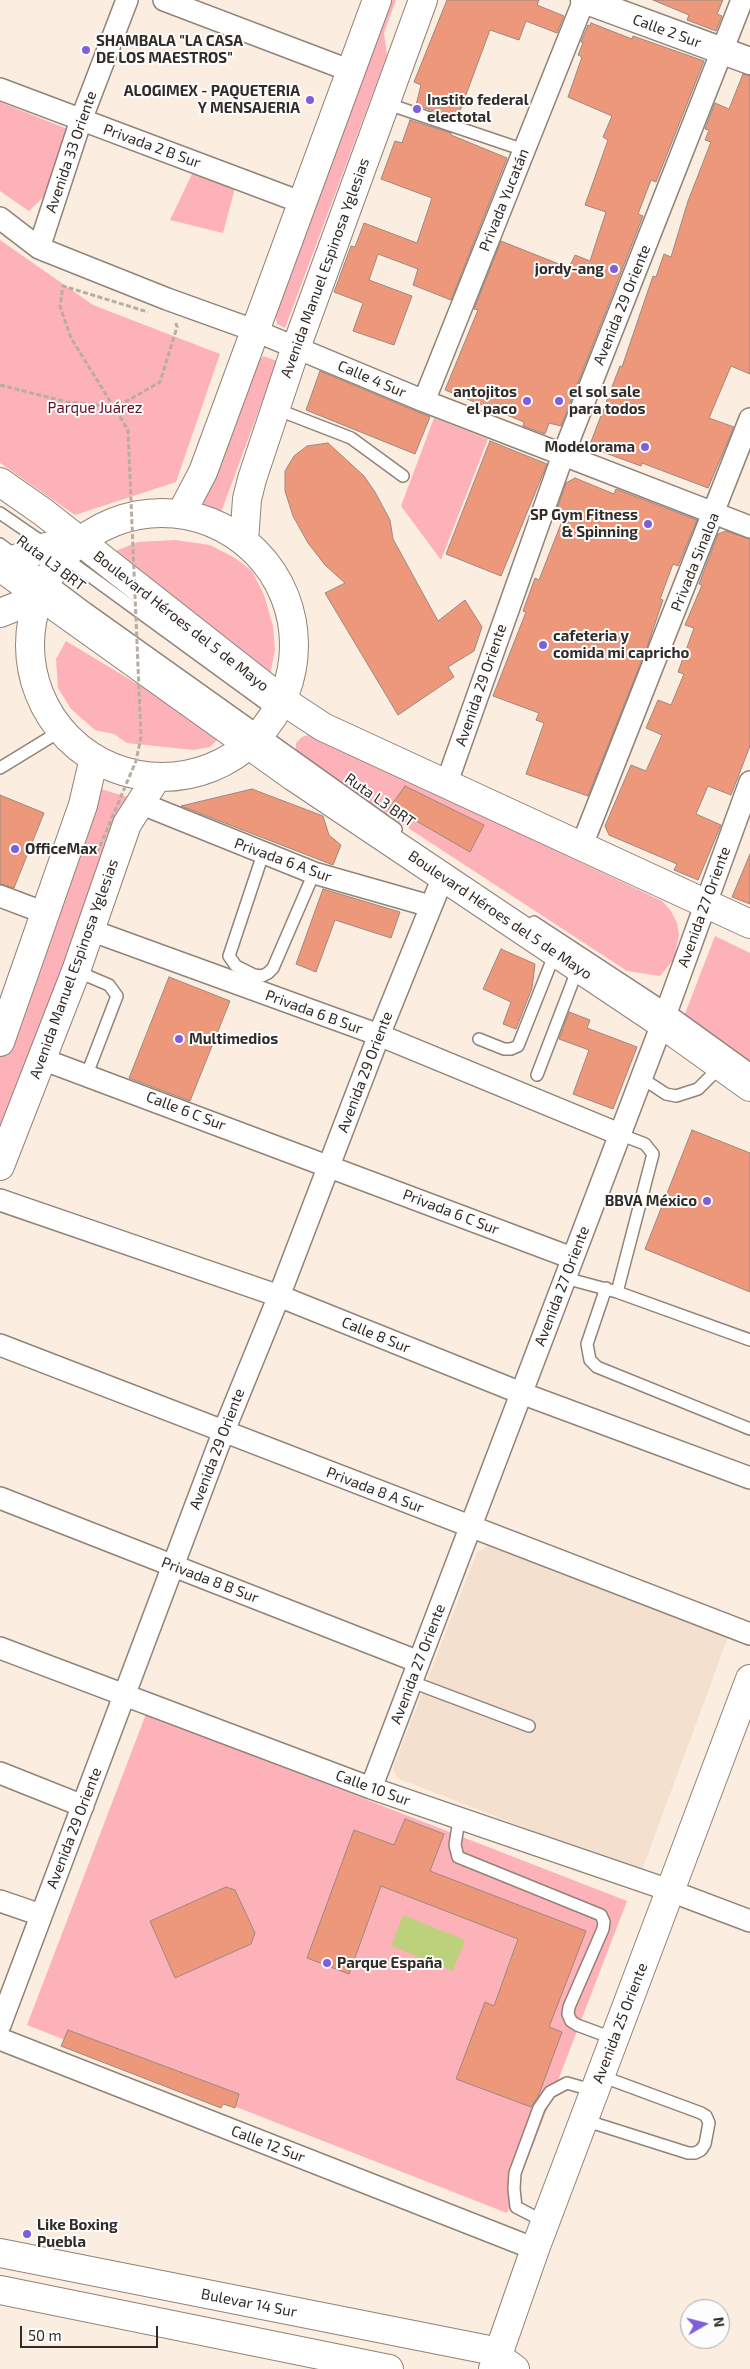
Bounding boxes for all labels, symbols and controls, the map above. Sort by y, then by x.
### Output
street label: Calle 2 Sur [630,10,704,52]
place label: SHAMBALA "LA CASA DE LOS MAESTROS" [96,32,243,67]
marker: SHAMBALA "LA CASA DE LOS MAESTROS" [80,44,92,56]
place label: ALOGIMEX - PAQUETERIA Y MENSAJERIA [124,82,300,117]
street label: Avenida 33 Oriente [42,89,100,215]
place label: Instito federal electotal [427,91,529,126]
marker: ALOGIMEX - PAQUETERIA Y MENSAJERIA [304,94,316,106]
marker: Instito federal electotal [411,103,423,115]
street label: Privada 2 B Sur [101,120,203,172]
street label: Privada Yucatán [475,146,533,254]
street label: Avenida Manuel Espinosa Yglesias [277,156,373,380]
street label: Avenida 29 Oriente [590,242,654,368]
place label: jordy-ang [535,260,604,278]
marker: jordy-ang [608,263,620,275]
street label: Calle 4 Sur [335,357,409,401]
place label: antojitos el paco [453,383,517,418]
place label: el sol sale para todos [569,383,645,418]
marker: antojitos el paco [521,395,533,407]
marker: el sol sale para todos [553,395,565,407]
park label: Parque Juárez [48,399,142,417]
place label: Modelorama [545,438,635,456]
marker: Modelorama [639,441,651,453]
place label: SP Gym Fitness & Spinning [530,506,638,541]
street label: Privada Sinaloa [667,510,723,614]
marker: SP Gym Fitness & Spinning [642,518,654,530]
street label: Ruta L3 BRT [13,531,89,595]
street label: Boulevard Héroes del 5 de Mayo [90,547,272,695]
street label: Avenida 29 Oriente [452,621,510,749]
place label: cafeteria y comida mi capricho [553,627,689,662]
marker: cafeteria y comida mi capricho [537,639,549,651]
street label: Ruta L3 BRT [341,769,419,831]
street label: Privada 6 A Sur [232,834,334,886]
place label: OfficeMax [25,840,97,858]
marker: OfficeMax [9,843,21,855]
street label: Avenida 27 Oriente [674,844,734,970]
street label: Boulevard Héroes del 5 de Mayo [405,847,595,983]
street label: Avenida Manuel Espinosa Yglesias [26,857,122,1081]
street label: Privada 6 B Sur [263,986,365,1038]
street label: Avenida 29 Oriente [334,1009,396,1135]
place label: Multimedios [189,1030,278,1048]
marker: Multimedios [173,1033,185,1045]
street label: Calle 6 C Sur [144,1088,228,1134]
street label: Privada 6 C Sur [400,1185,502,1239]
place label: BBVA México [605,1192,697,1210]
marker: BBVA México [701,1195,713,1207]
street label: Avenida 27 Oriente [531,1223,593,1349]
street label: Calle 8 Sur [339,1313,413,1357]
street label: Avenida 29 Oriente [186,1386,248,1512]
street label: Privada 8 A Sur [324,1463,426,1517]
street label: Privada 8 B Sur [159,1553,261,1607]
street label: Avenida 27 Oriente [387,1601,449,1727]
street label: Avenida 29 Oriente [43,1765,105,1891]
street label: Calle 10 Sur [333,1766,413,1810]
place label: Parque España [337,1954,442,1972]
marker: Parque España [321,1957,333,1969]
street label: Avenida 25 Oriente [589,1960,651,2086]
street label: Calle 12 Sur [228,2122,308,2166]
place label: Like Boxing Puebla [37,2216,118,2251]
marker: Like Boxing Puebla [21,2228,33,2240]
street label: Bulevar 14 Sur [200,2285,298,2321]
north arrow [680,2299,730,2349]
scale bar [22,2316,160,2348]
text: N [710,2316,728,2328]
text: 50 m [28,2326,62,2344]

